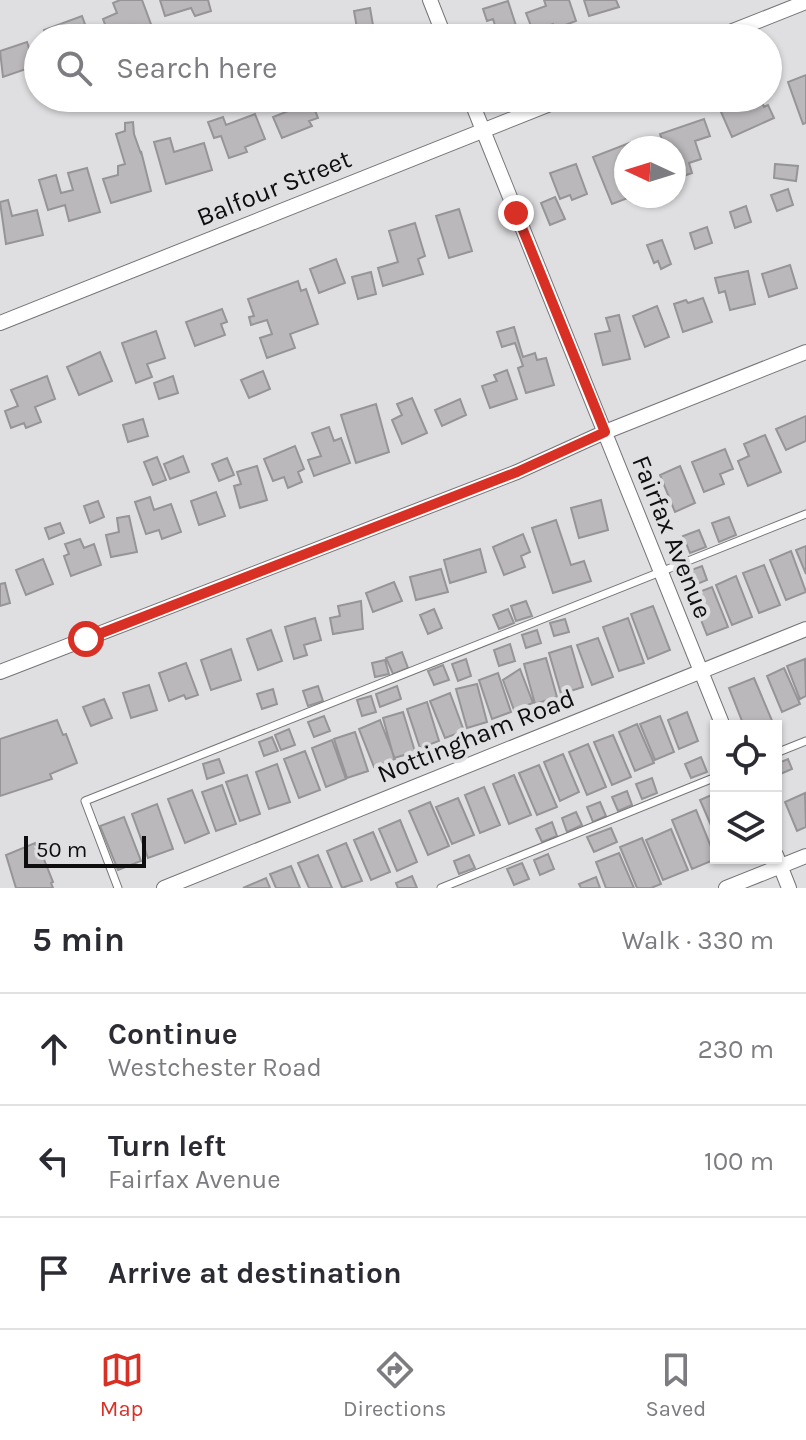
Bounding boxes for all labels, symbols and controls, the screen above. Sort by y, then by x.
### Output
search box [24,24,782,112]
icon: search [52,46,96,90]
text: Search here [116,50,277,86]
north arrow [614,136,686,208]
street label: Balfour Street [192,143,356,233]
route end [498,195,534,231]
street label: Fairfax Avenue [625,451,719,623]
route start [68,621,104,657]
street label: Nottingham Road [373,682,579,790]
map controls [710,720,782,864]
button: locate [710,720,782,792]
button: layers [710,792,782,864]
scale bar [24,832,146,868]
text: 50 m [36,837,87,863]
text: 5 min [32,920,125,960]
text: Walk · 330 m [622,925,774,956]
text: Continue [108,1016,238,1052]
icon: ahead [32,1027,76,1071]
text: 230 m [698,1034,774,1065]
text: Westchester Road [108,1052,322,1083]
text: Turn left [108,1128,226,1164]
icon: left [32,1139,76,1183]
text: 100 m [704,1146,774,1177]
text: Fairfax Avenue [108,1164,281,1195]
icon: arrive [32,1251,76,1295]
text: Arrive at destination [108,1255,402,1291]
tab: Map [100,1348,144,1422]
tab: Directions [343,1348,446,1422]
tab: Saved [646,1348,706,1422]

